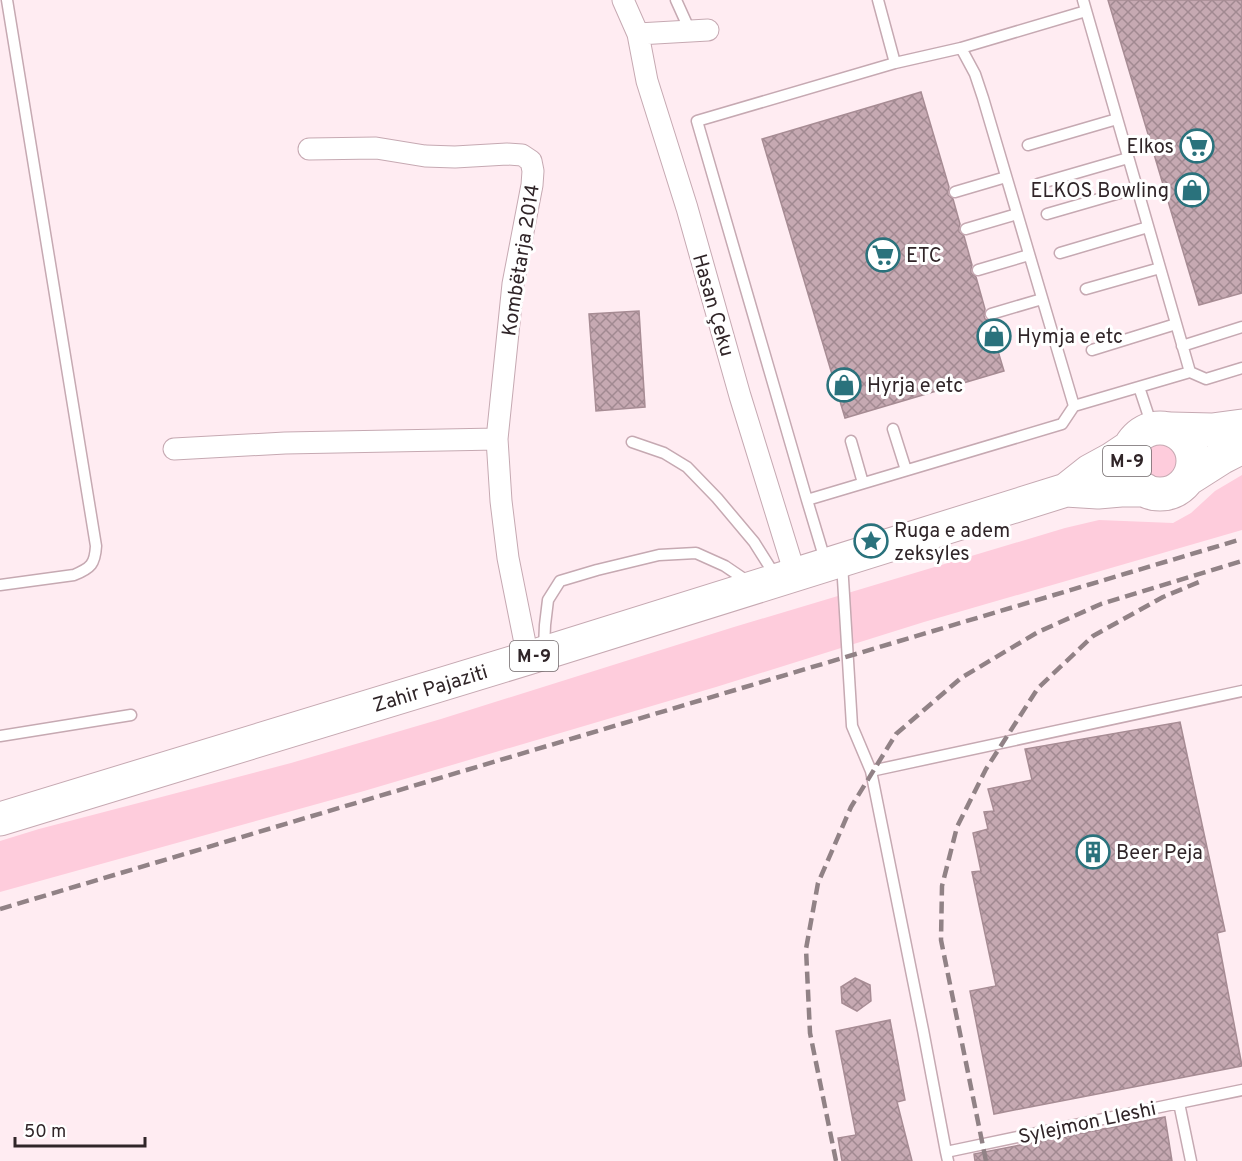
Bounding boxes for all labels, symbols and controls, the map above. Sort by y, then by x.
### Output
supermarket icon: Elkos [1179,128,1215,164]
place label: Elkos [1126,135,1174,161]
shop icon: ELKOS Bowling [1174,172,1210,208]
place label: ELKOS Bowling [1031,179,1169,205]
street label: Kombëtarja 2014 [497,182,547,338]
supermarket icon: ETC [865,237,901,273]
place label: ETC [906,244,942,270]
street label: Hasan Çeku [685,251,739,360]
shop icon: Hymja e etc [976,318,1012,354]
place label: Hymja e etc [1017,325,1123,351]
shop icon: Hyrja e etc [826,367,862,403]
place label: Hyrja e etc [867,374,963,400]
road number: M-9 [1103,446,1151,476]
place label: Ruga e adem zeksyles [894,519,1010,568]
place icon: Ruga e adem zeksyles [853,523,889,559]
road number: M-9 [510,641,558,671]
street label: Zahir Pajaziti [370,660,491,720]
building icon: Beer Peja [1075,834,1111,870]
place label: Beer Peja [1116,841,1203,867]
street label: Sylejmon Lleshi [1016,1097,1159,1151]
scale bar [15,1110,146,1148]
text: 50 m [24,1121,66,1144]

